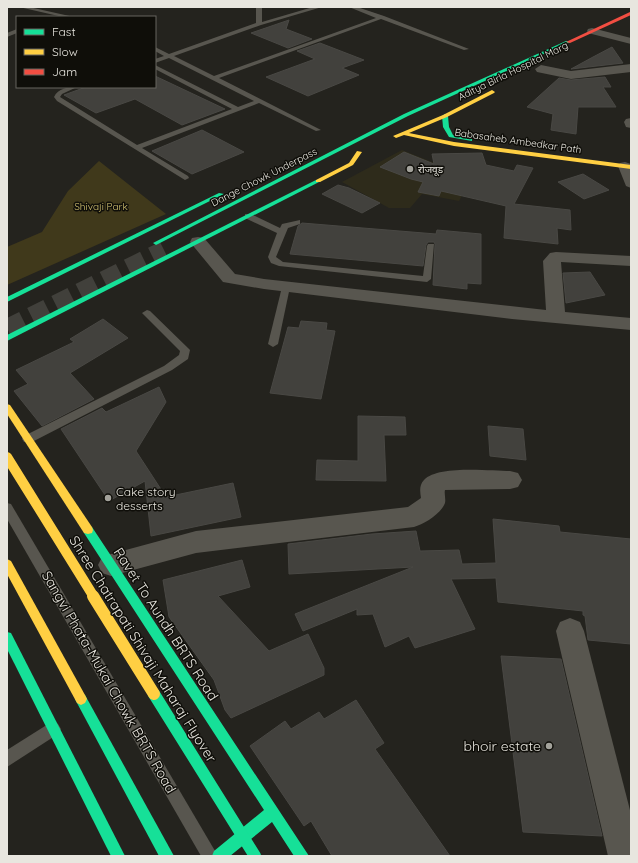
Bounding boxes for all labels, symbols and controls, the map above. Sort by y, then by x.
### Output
legend [16,16,156,88]
text: Fast [52,24,76,39]
street label: Aditya Birla Hospital Marg [456,39,570,103]
text: Slow [52,44,78,59]
text: Jam [52,64,77,79]
street label: Babasaheb Ambedkar Path [454,126,582,156]
street label: Dange Chowk Underpass [209,144,319,209]
place label: रोजवूड [418,163,444,176]
marker: रोजवूड [405,164,415,174]
park label: Shivaji Park [74,200,128,213]
place label: Cake story desserts [116,484,176,513]
marker: Cake story desserts [103,493,113,503]
street label: Shree Chatrapati Shivaji Maharaj Flyover [65,532,221,766]
street label: Ravet To Aundh BRTS Road [110,544,222,704]
street label: Sangvi Phata-Mukai Chowk BRTS Road [38,568,180,796]
place label: bhoir estate [464,737,541,755]
marker: bhoir estate [544,741,554,751]

